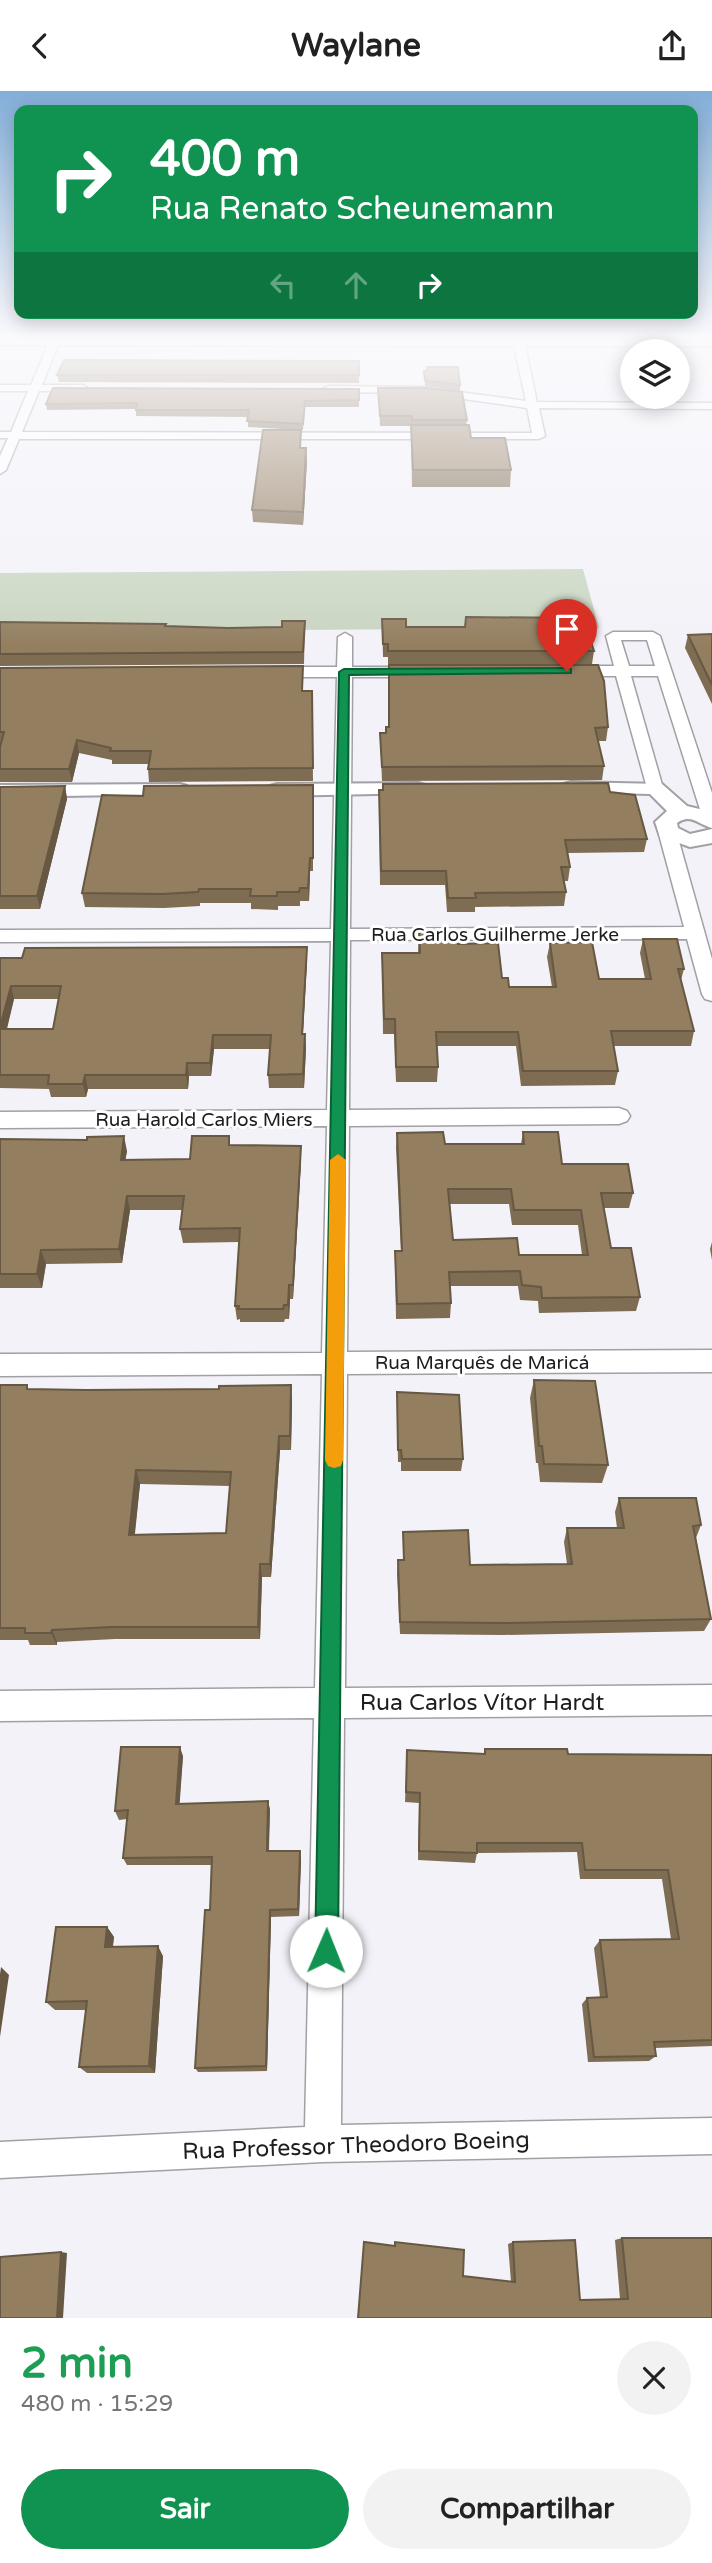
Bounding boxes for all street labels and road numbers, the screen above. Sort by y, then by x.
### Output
street label: Rua Carlos Guilherme Jerke [371,924,619,946]
street label: Rua Harold Carlos Miers [95,1109,313,1131]
street label: Rua Marquês de Maricá [375,1352,589,1374]
street label: Rua Carlos Vítor Hardt [360,1689,605,1717]
street label: Rua Professor Theodoro Boeing [182,2126,530,2166]

